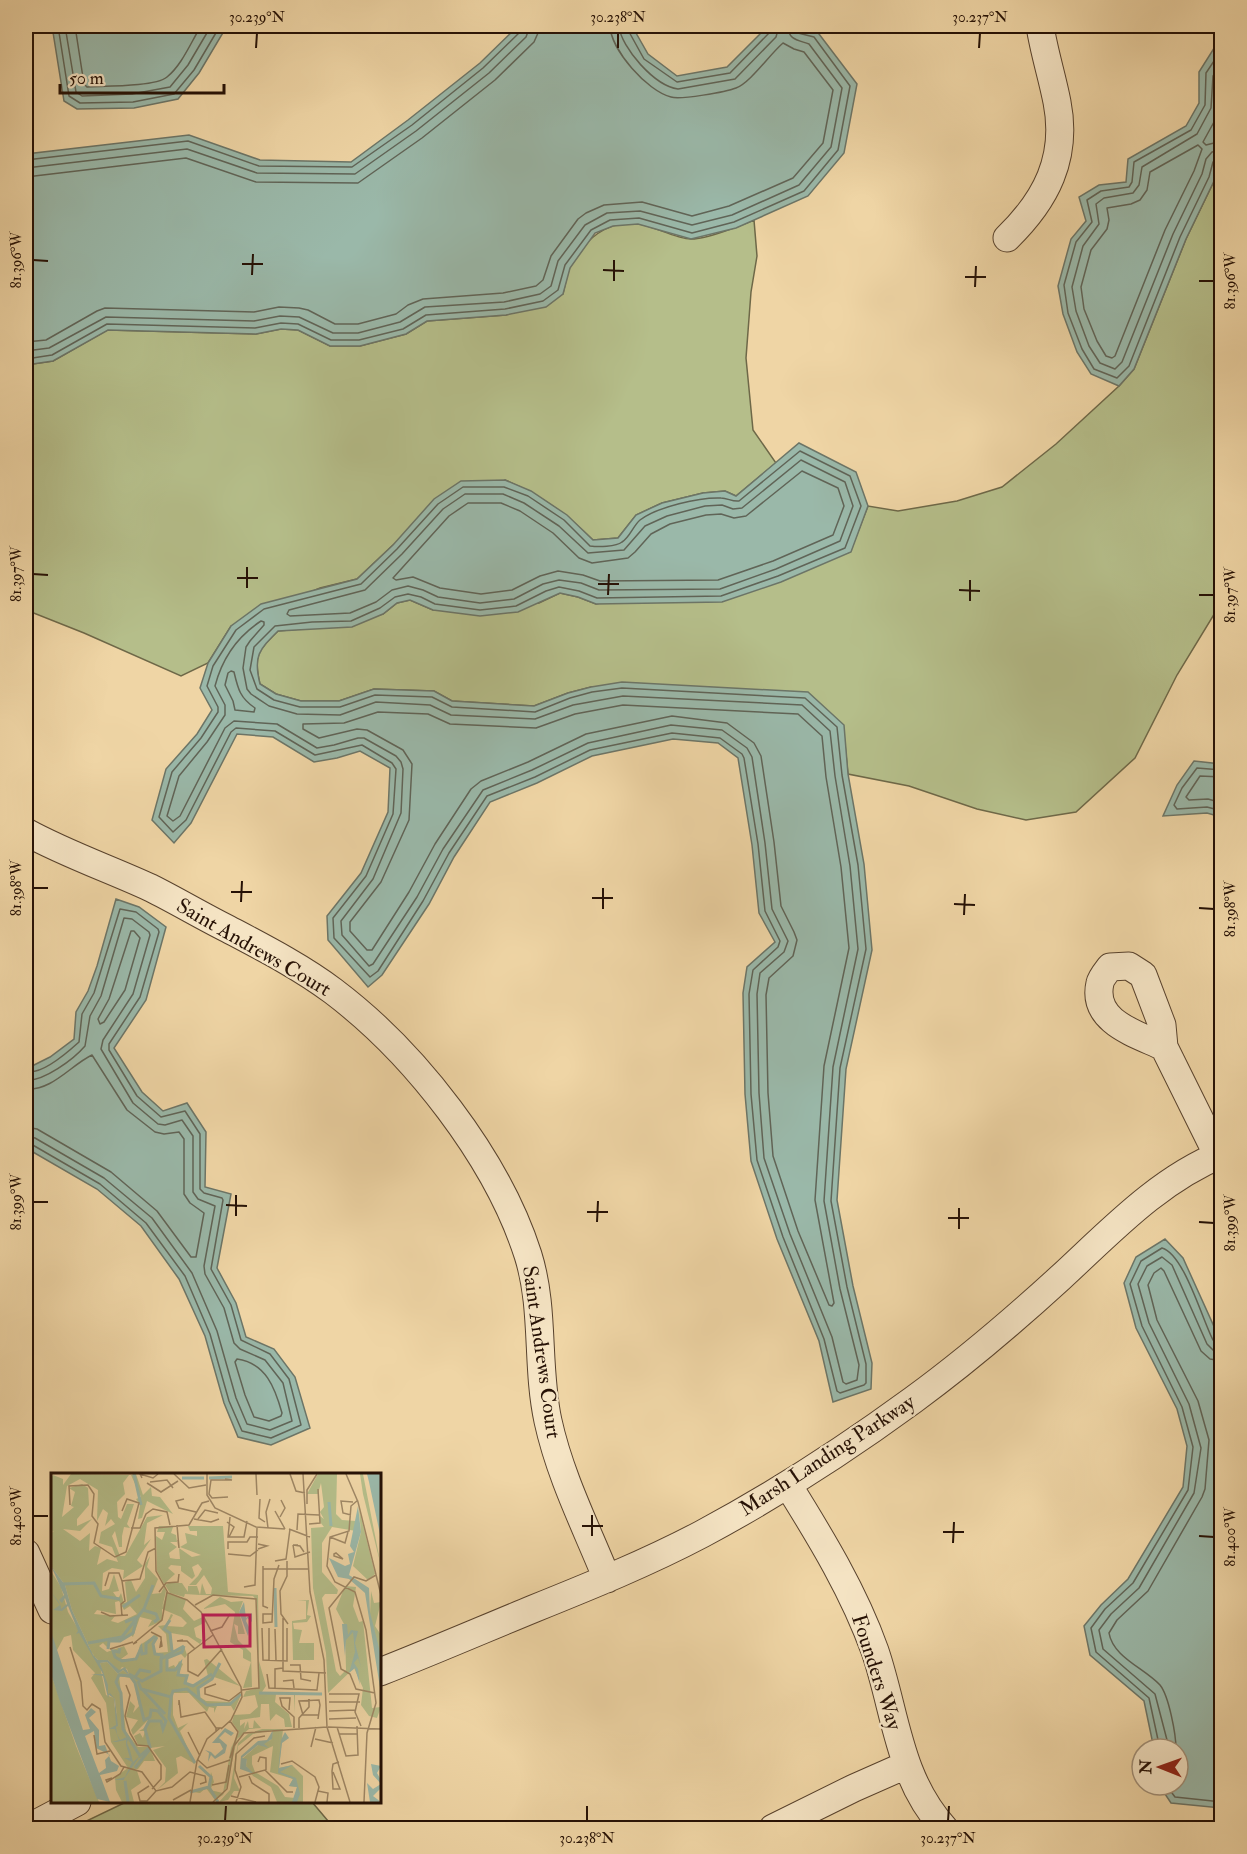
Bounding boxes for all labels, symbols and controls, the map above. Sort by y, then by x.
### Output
text: 30.239°N [229,8,286,27]
text: 30.238°N [590,8,646,27]
text: 30.237°N [952,8,1008,27]
scale bar [60,57,224,95]
text: 50 m [69,67,104,90]
text: 81.396°W [7,231,26,288]
text: 81.396°W [1221,252,1240,309]
text: 81.397°W [7,545,26,602]
text: 81.397°W [1221,566,1240,623]
text: 81.398°W [7,859,26,916]
text: 81.398°W [1221,880,1240,937]
street label: Saint Andrews Court [171,892,336,1003]
text: 81.399°W [7,1173,26,1230]
text: 81.399°W [1221,1194,1240,1251]
street label: Saint Andrews Court [516,1264,567,1440]
street label: Marsh Landing Parkway [734,1388,921,1522]
inset map [51,1473,381,1803]
text: 81.400°W [7,1485,26,1546]
text: 81.400°W [1221,1506,1240,1567]
street label: Founders Way [845,1611,908,1734]
north arrow [1130,1737,1190,1797]
text: N [1136,1759,1156,1775]
text: 30.239°N [197,1829,254,1848]
text: 30.238°N [559,1829,615,1848]
text: 30.237°N [920,1829,976,1848]

